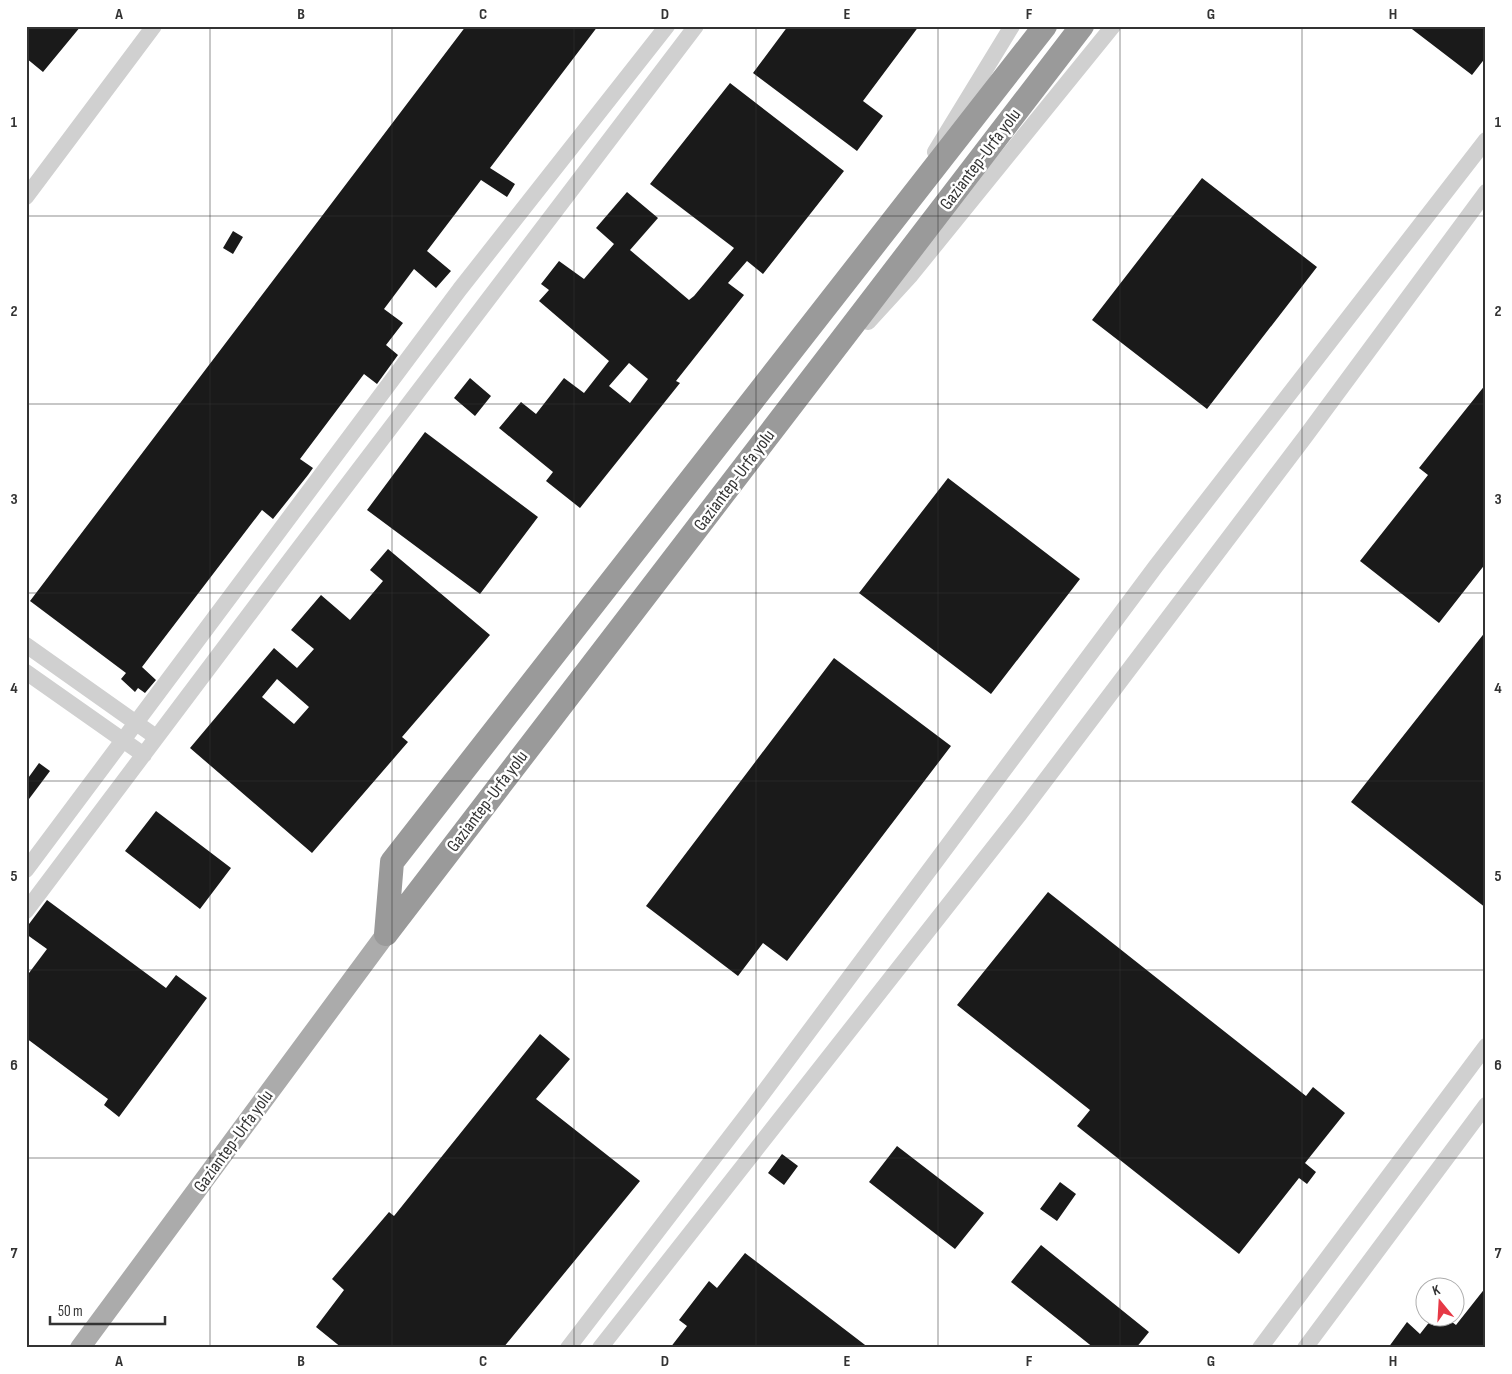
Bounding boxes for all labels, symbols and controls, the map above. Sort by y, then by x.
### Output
text: A [114,5,123,24]
text: B [297,5,305,24]
text: C [479,5,487,24]
text: D [661,5,669,24]
text: E [844,5,851,24]
text: F [1026,5,1033,24]
text: G [1207,5,1215,24]
text: H [1389,5,1397,24]
street label: Gaziantep-Urfa yolu [936,105,1025,214]
text: 1 [11,113,18,132]
text: 1 [1495,113,1502,132]
text: 2 [10,302,18,321]
text: 2 [1494,302,1502,321]
street label: Gaziantep-Urfa yolu [690,426,779,535]
text: 3 [10,490,18,509]
text: 3 [1494,490,1502,509]
text: 4 [10,679,18,698]
text: 4 [1494,679,1502,698]
street label: Gaziantep-Urfa yolu [443,747,532,856]
text: 5 [10,867,18,886]
text: 5 [1494,867,1502,886]
text: 6 [10,1056,18,1075]
text: 6 [1494,1056,1502,1075]
street label: Gaziantep-Urfa yolu [189,1086,278,1197]
text: 7 [11,1244,18,1263]
text: 7 [1495,1244,1502,1263]
north arrow [1414,1276,1464,1326]
text: K [1430,1281,1442,1299]
scale bar [50,1294,165,1326]
text: 50 m [58,1302,83,1321]
text: A [114,1352,123,1371]
text: B [297,1352,305,1371]
text: C [479,1352,487,1371]
text: D [661,1352,669,1371]
text: E [844,1352,851,1371]
text: F [1026,1352,1033,1371]
text: G [1207,1352,1215,1371]
text: H [1389,1352,1397,1371]

